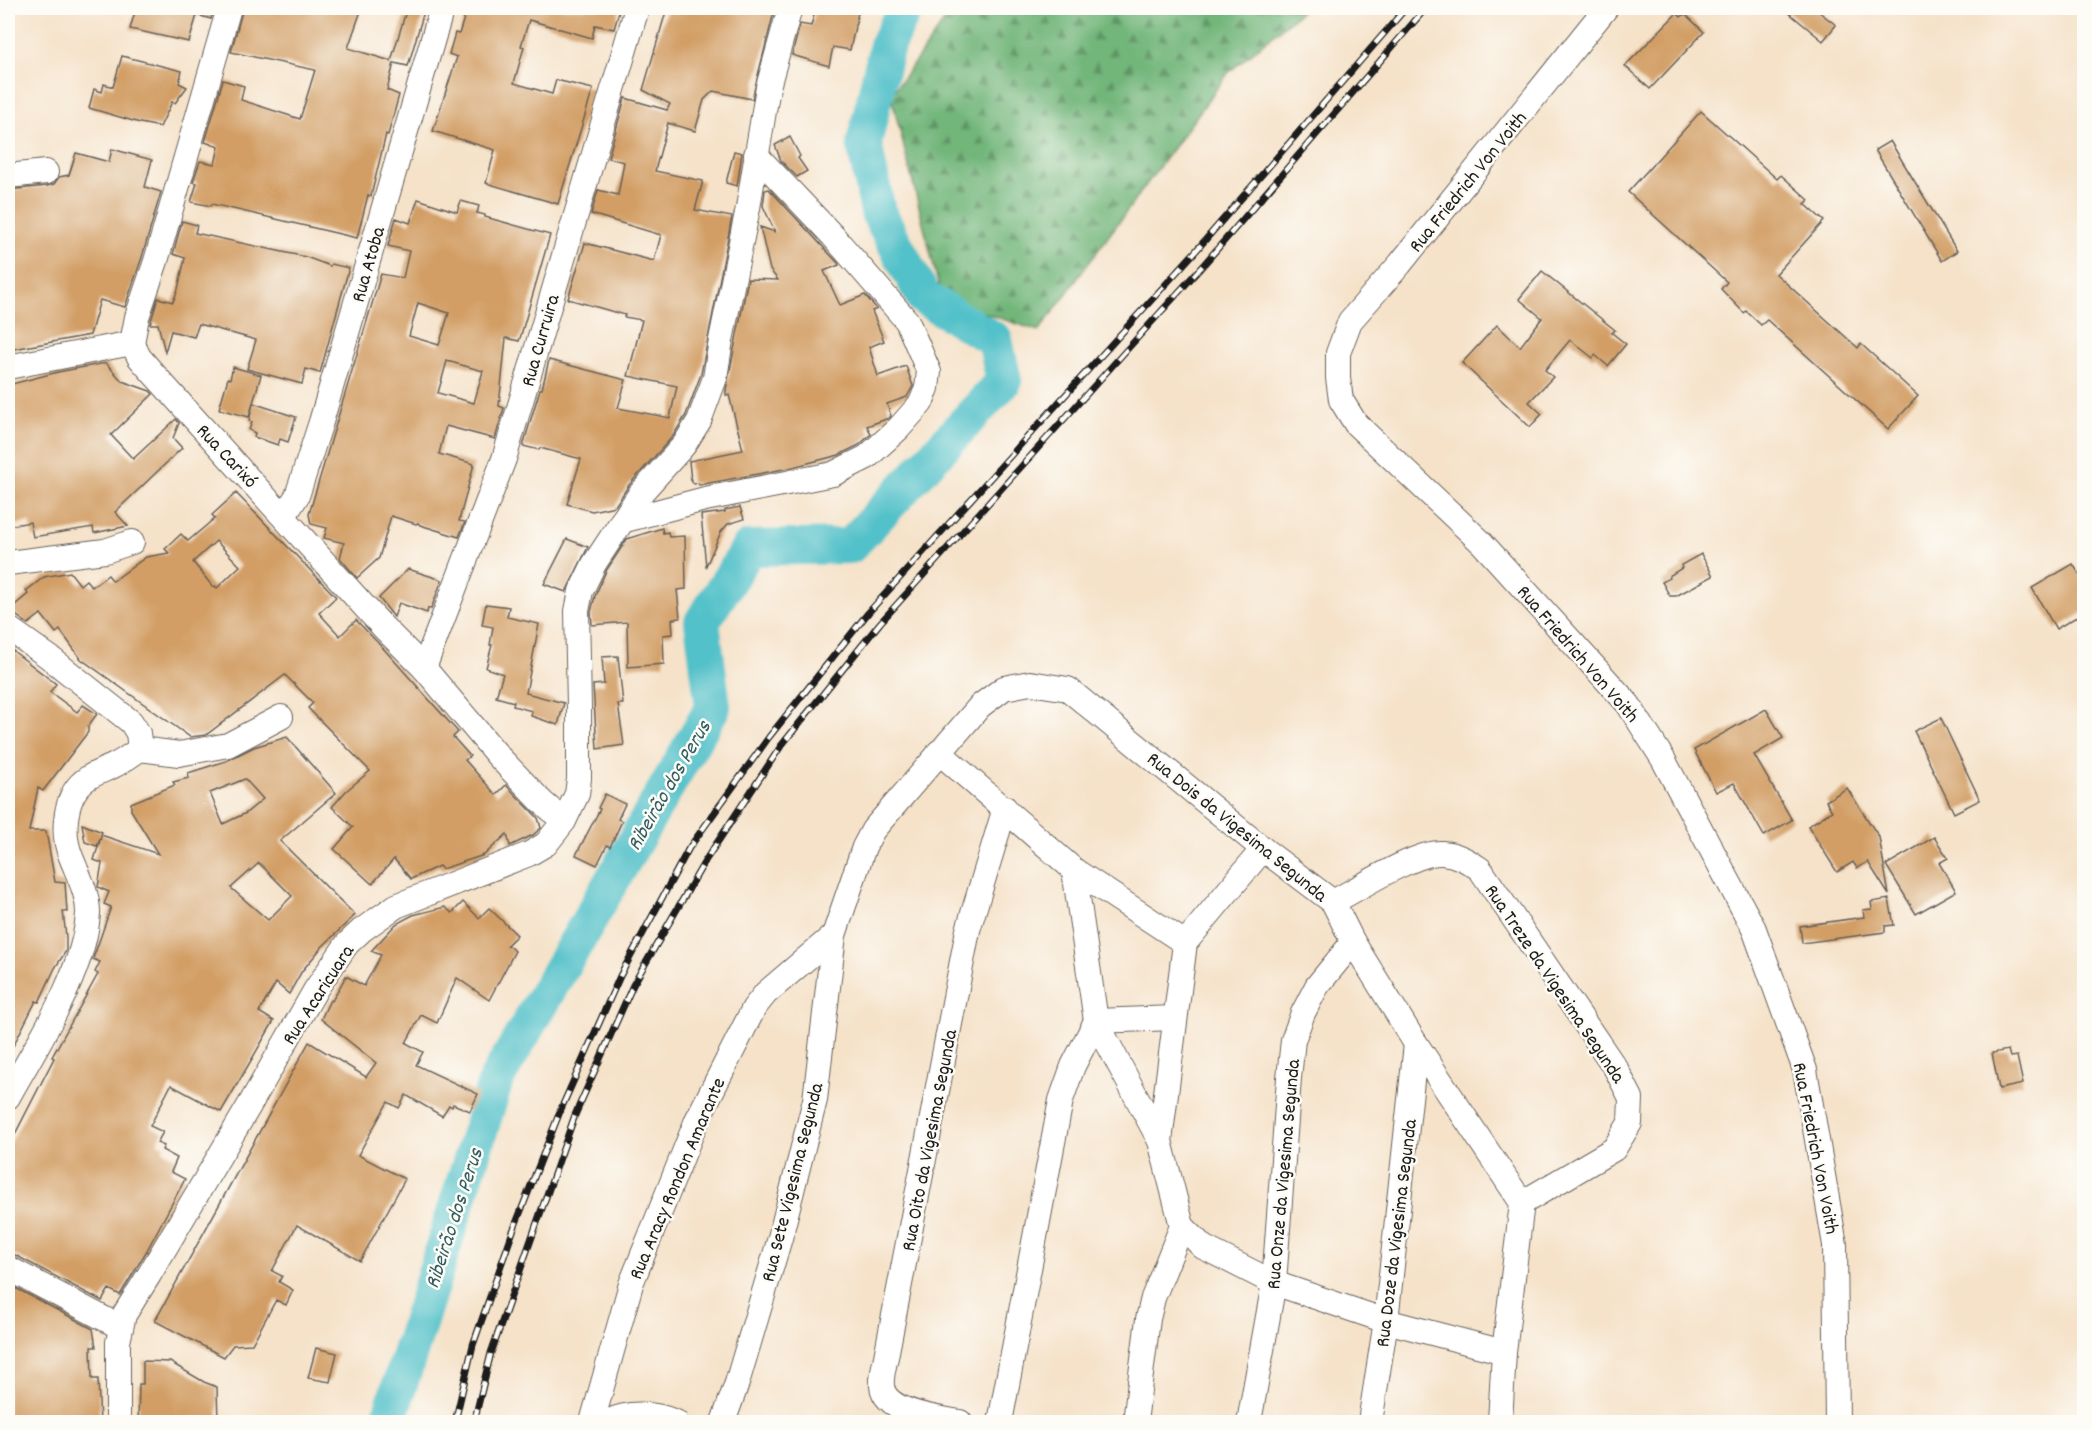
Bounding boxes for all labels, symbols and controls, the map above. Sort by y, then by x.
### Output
street label: Rua Friedrich Von Voith [1404,106,1535,259]
street label: Rua Atoba [346,223,394,306]
street label: Rua Curruira [515,291,569,390]
street label: Rua Carixó [189,419,263,496]
street label: Rua Friedrich Von Voith [1509,580,1645,730]
water label: Ribeirão dos Perus [621,715,721,857]
street label: Rua Dois da Vigesima Segunda [1140,747,1333,910]
street label: Rua Treze da Vigesima Segunda [1476,880,1631,1090]
street label: Rua Acaricuara [277,939,363,1051]
street label: Rua Oito da Vigesima Segunda [896,1027,966,1254]
street label: Rua Onze da Vigesima Segunda [1261,1057,1309,1291]
street label: Rua Friedrich Von Voith [1784,1060,1844,1237]
street label: Rua Aracy Rondon Amarante [623,1074,734,1285]
street label: Rua Sete Vigesima Segunda [756,1080,832,1285]
street label: Rua Doze da Vigesima Segunda [1370,1117,1426,1349]
water label: Ribeirão dos Perus [419,1144,493,1293]

